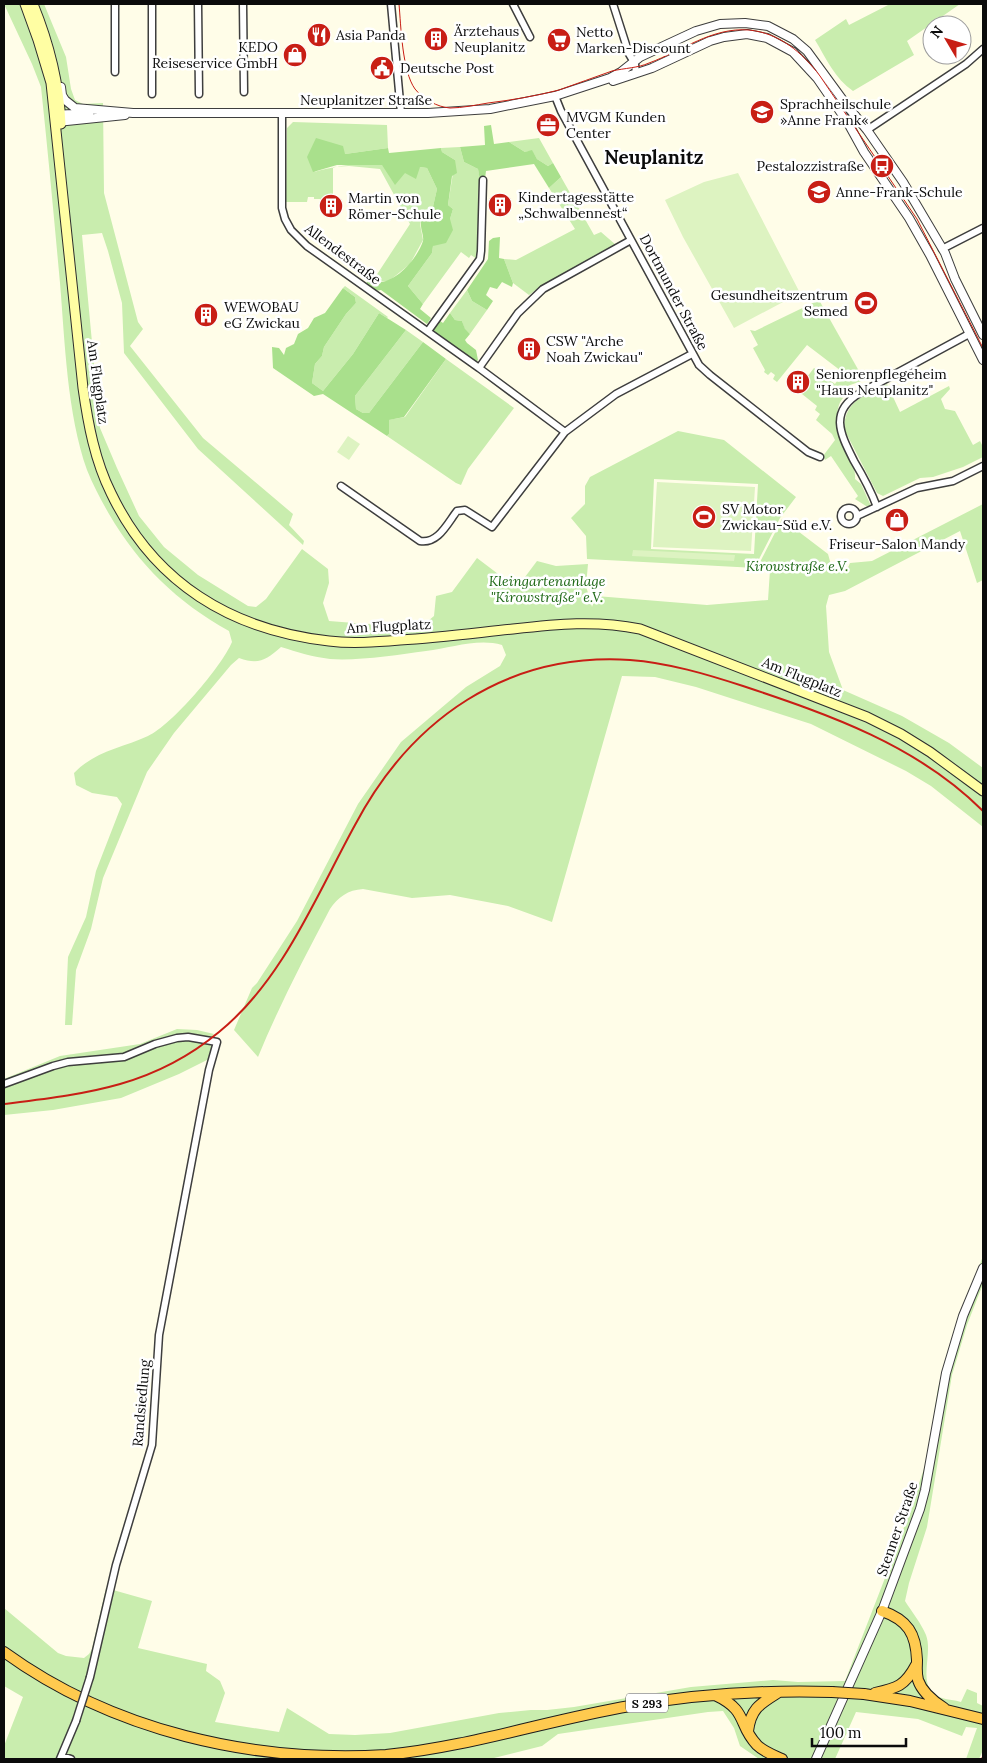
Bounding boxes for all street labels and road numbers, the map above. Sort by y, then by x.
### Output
street label: Neuplanitzer Straße [300,91,432,109]
street label: Allendestraße [301,219,385,289]
street label: Dortmunder Straße [636,231,712,353]
street label: Am Flugplatz [83,338,113,425]
street label: Am Flugplatz [345,615,432,637]
street label: Am Flugplatz [759,652,845,701]
street label: Randsiedlung [128,1358,154,1447]
street label: Stenner Straße [872,1479,922,1579]
road number: S 293 [626,1694,668,1712]

